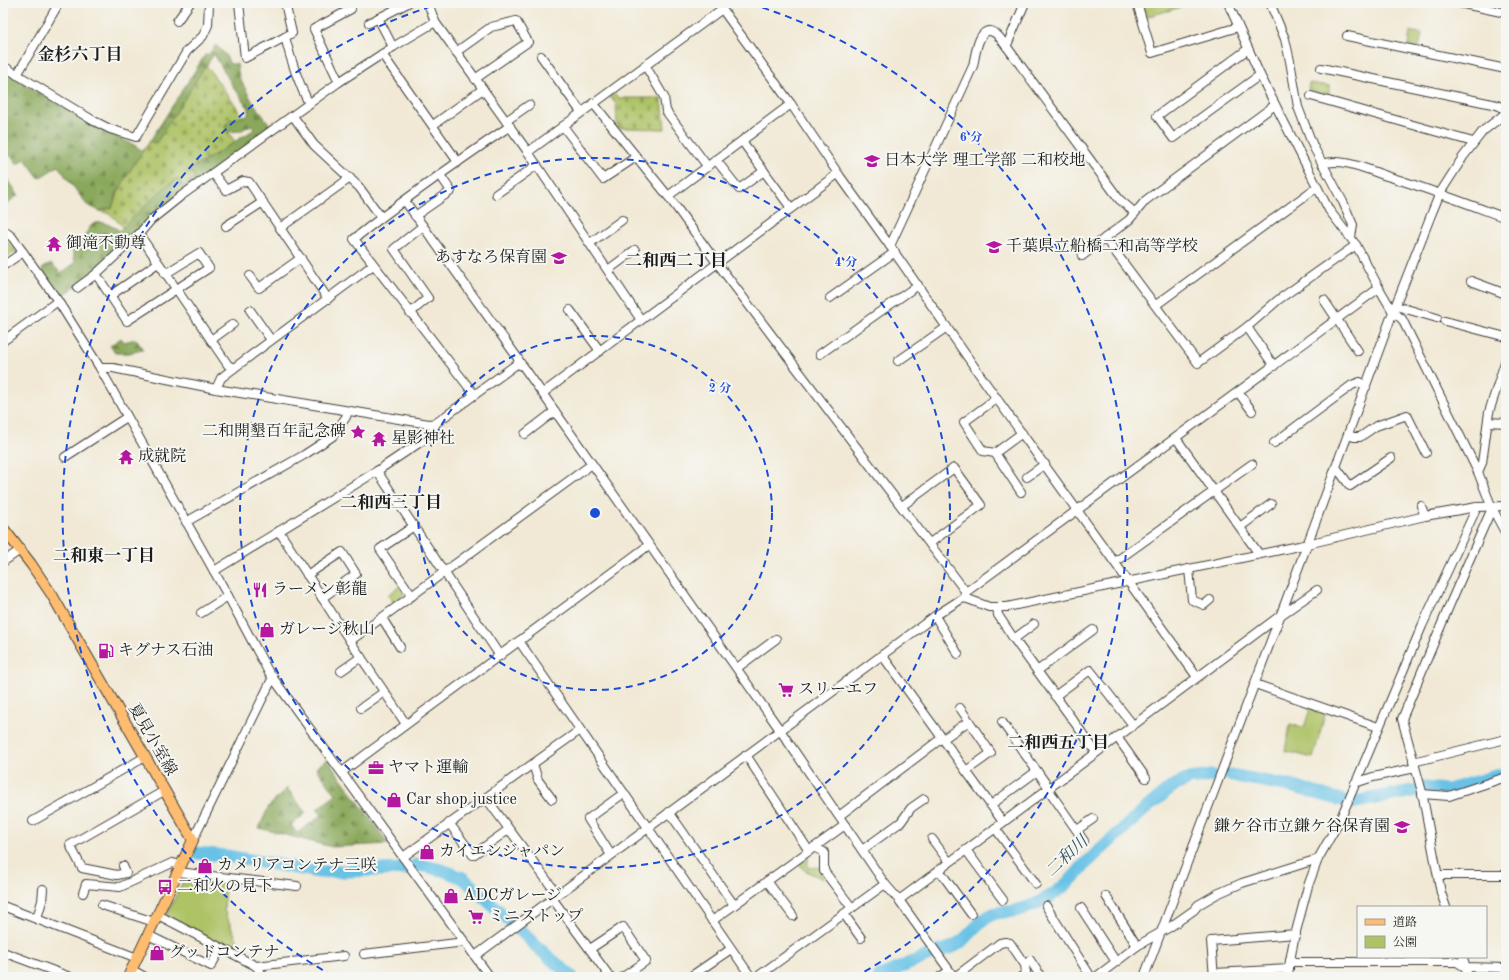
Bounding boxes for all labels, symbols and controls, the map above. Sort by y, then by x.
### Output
district label: 金杉六丁目 [38,45,123,64]
text: 6 分 [960,130,982,144]
place label: 日本大学 理工学部 二和校地 [884,151,1085,169]
school or university icon: 日本大学 理工学部 二和校地 [863,152,881,170]
place label: 御滝不動尊 [66,234,146,252]
temple icon: 御滝不動尊 [45,235,63,253]
place label: 千葉県立船橋二和高等学校 [1006,237,1198,255]
school or university icon: 千葉県立船橋二和高等学校 [985,238,1003,256]
place label: あすなろ保育園 [435,248,547,266]
school or university icon: あすなろ保育園 [550,249,568,267]
district label: 二和西二丁目 [625,251,727,270]
text: 4 分 [835,255,857,269]
text: 2 分 [709,381,731,395]
place label: 二和開墾百年記念碑 [202,422,346,440]
place icon: 二和開墾百年記念碑 [349,423,367,441]
place label: 星影神社 [391,429,455,447]
temple icon: 星影神社 [370,430,388,448]
place label: 成就院 [138,447,186,465]
temple icon: 成就院 [117,448,135,466]
district label: 二和西三丁目 [340,493,442,512]
centre of rings [588,506,602,520]
district label: 二和東一丁目 [53,546,155,565]
place label: ラーメン彰龍 [272,580,367,598]
restaurant icon: ラーメン彰龍 [251,581,269,599]
place label: ガレージ秋山 [279,620,375,638]
shop icon: ガレージ秋山 [258,621,276,639]
place label: キグナス石油 [118,641,213,659]
fuel station icon: キグナス石油 [97,642,115,660]
supermarket icon: スリーエフ [777,681,795,699]
place label: スリーエフ [798,682,878,698]
street label: 夏見小室線 [125,700,181,779]
district label: 二和西五丁目 [1007,733,1109,752]
place label: ヤマト運輸 [388,758,468,776]
office icon: ヤマト運輸 [367,759,385,777]
shop icon: Car shop justice [385,791,403,809]
place label: Car shop justice [406,792,517,808]
place label: 鎌ケ谷市立鎌ケ谷保育園 [1214,817,1390,835]
school or university icon: 鎌ケ谷市立鎌ケ谷保育園 [1393,818,1411,836]
water label: 二和川 [1041,831,1093,881]
shop icon: カイエンジャパン [418,843,436,861]
place label: カイエンジャパン [439,843,565,860]
place label: カメリアコンテナ三咲 [217,856,376,874]
shop icon: カメリアコンテナ三咲 [196,857,214,875]
place label: 二和火の見下 [177,877,273,895]
bus stop icon: 二和火の見下 [156,878,174,896]
shop icon: ADCガレージ [442,887,460,905]
place label: ADCガレージ [463,887,562,904]
legend [1357,906,1487,958]
supermarket icon: ミニストップ [467,908,485,926]
place label: ミニストップ [488,908,584,925]
text: 道路 [1393,915,1417,929]
text: 公園 [1393,936,1417,949]
shop icon: グッドコンテナ [148,944,166,962]
place label: グッドコンテナ [169,944,280,961]

